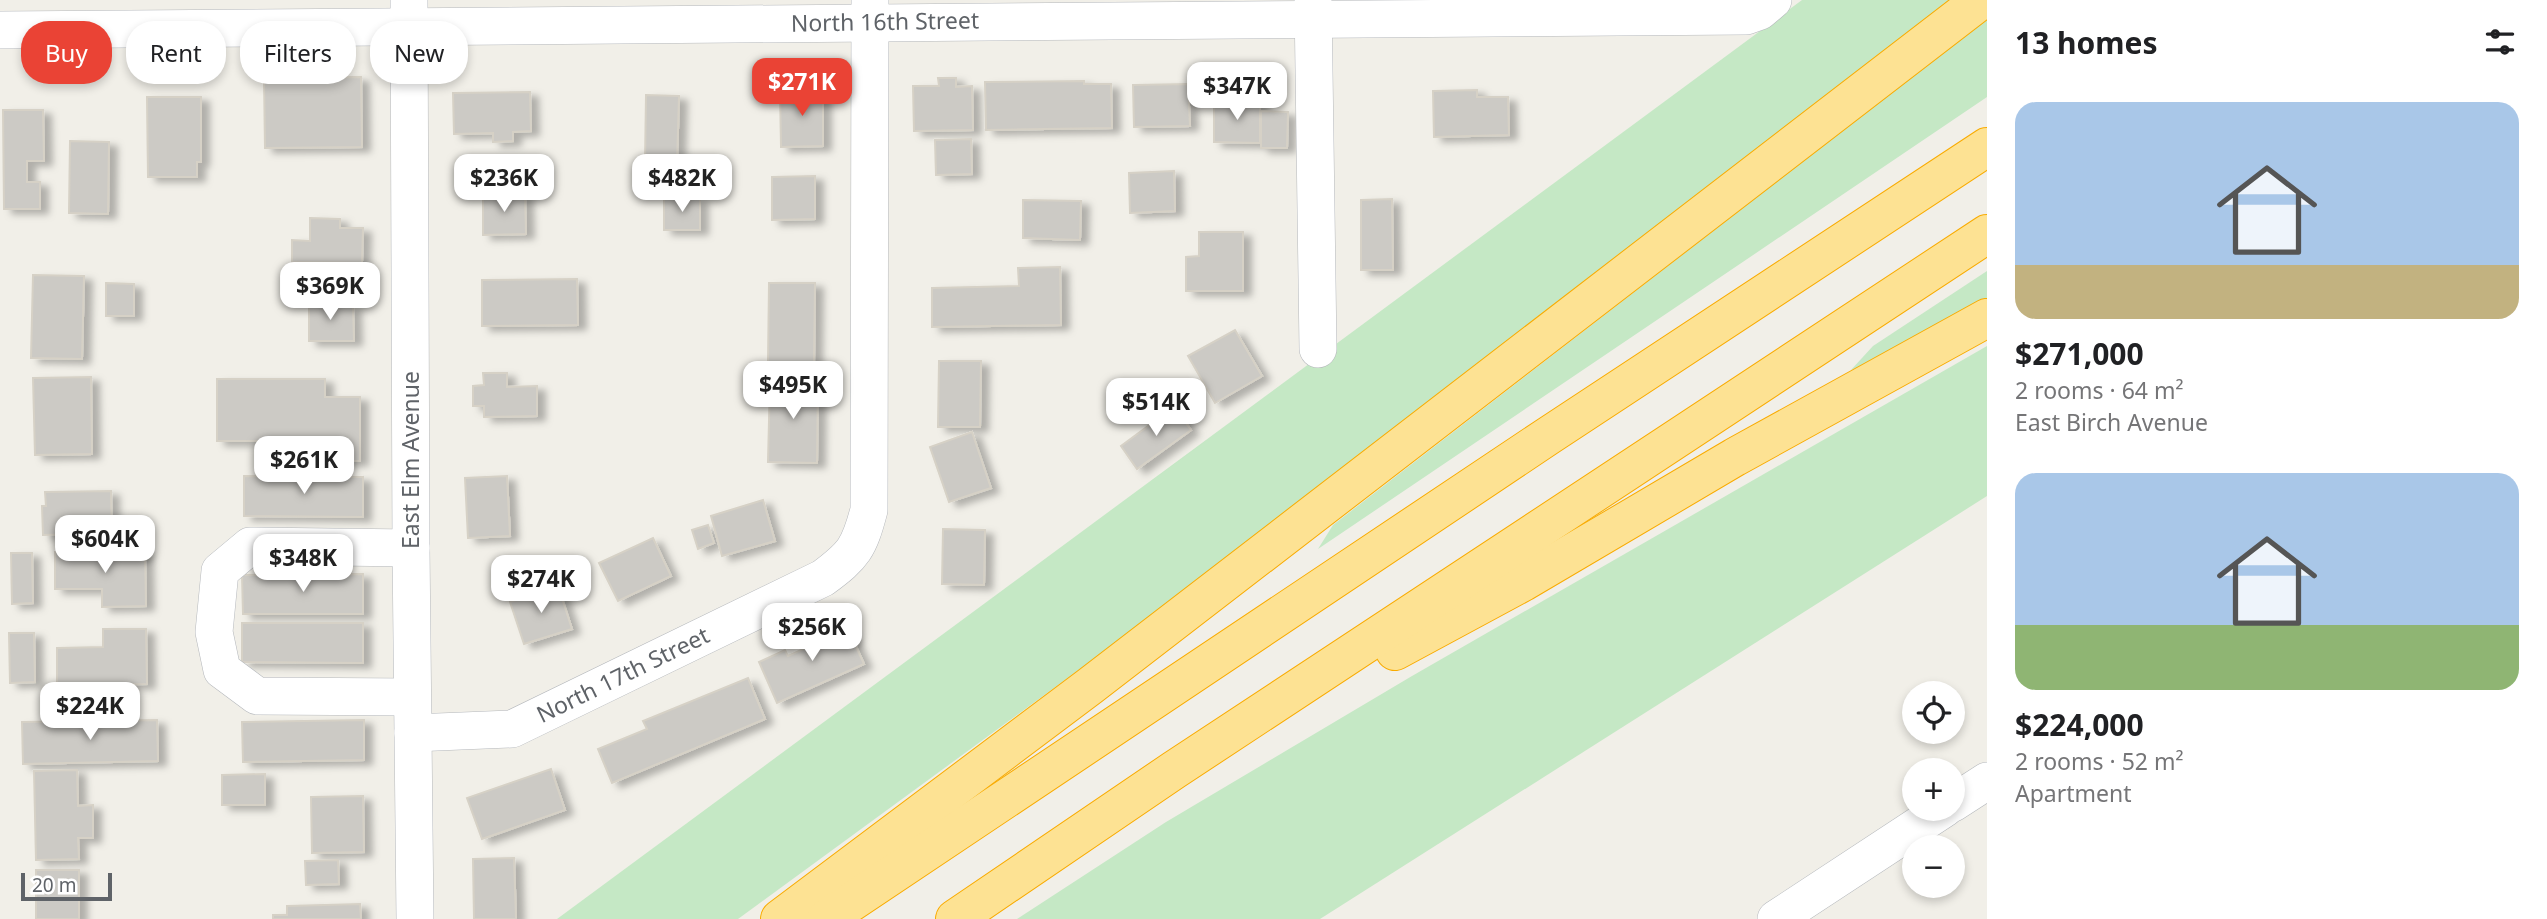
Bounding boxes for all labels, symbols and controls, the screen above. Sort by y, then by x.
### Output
street label: North 16th Street [791,3,979,39]
chip: Buy [21,21,112,84]
chip: Rent [126,21,226,84]
chip: Filters [240,21,356,84]
chip: New [370,21,468,84]
text: 13 homes [2015,22,2158,63]
icon: filters [2481,23,2519,61]
pin: $271K [753,58,851,118]
pin: $347K [1188,62,1286,122]
text: $271K [768,65,836,97]
text: $347K [1203,69,1271,101]
icon: home [2204,147,2330,273]
pin: $236K [455,154,553,214]
pin: $482K [633,154,731,214]
text: $236K [470,161,538,193]
text: $482K [648,161,716,193]
pin: $369K [281,262,379,322]
text: $369K [296,269,364,301]
text: $271,000 [2015,333,2144,374]
pin: $495K [744,362,842,421]
text: $495K [759,368,827,400]
street label: East Elm Avenue [394,371,426,549]
text: 2 rooms · 64 m² [2015,374,2184,406]
pin: $514K [1107,378,1205,438]
text: $514K [1122,385,1190,417]
text: East Birch Avenue [2015,406,2208,438]
pin: $261K [255,436,353,496]
text: $261K [270,443,338,475]
pin: $604K [56,516,154,575]
icon: home [2204,518,2330,644]
text: $604K [71,522,139,554]
pin: $348K [254,534,352,594]
text: $348K [269,541,337,573]
pin: $274K [492,556,590,615]
text: $274K [507,562,575,594]
pin: $256K [763,604,861,663]
text: $256K [778,610,846,642]
street label: North 17th Street [531,618,714,730]
map controls [1902,681,1965,898]
button: locate [1902,681,1965,744]
pin: $224K [41,682,139,742]
text: $224K [56,689,124,721]
text: $224,000 [2015,704,2144,745]
text: 2 rooms · 52 m² [2015,745,2184,777]
button: + [1902,758,1965,821]
text: Apartment [2015,777,2132,809]
button: − [1902,835,1965,898]
scale bar [21,870,112,902]
text: 20 m [32,872,76,898]

